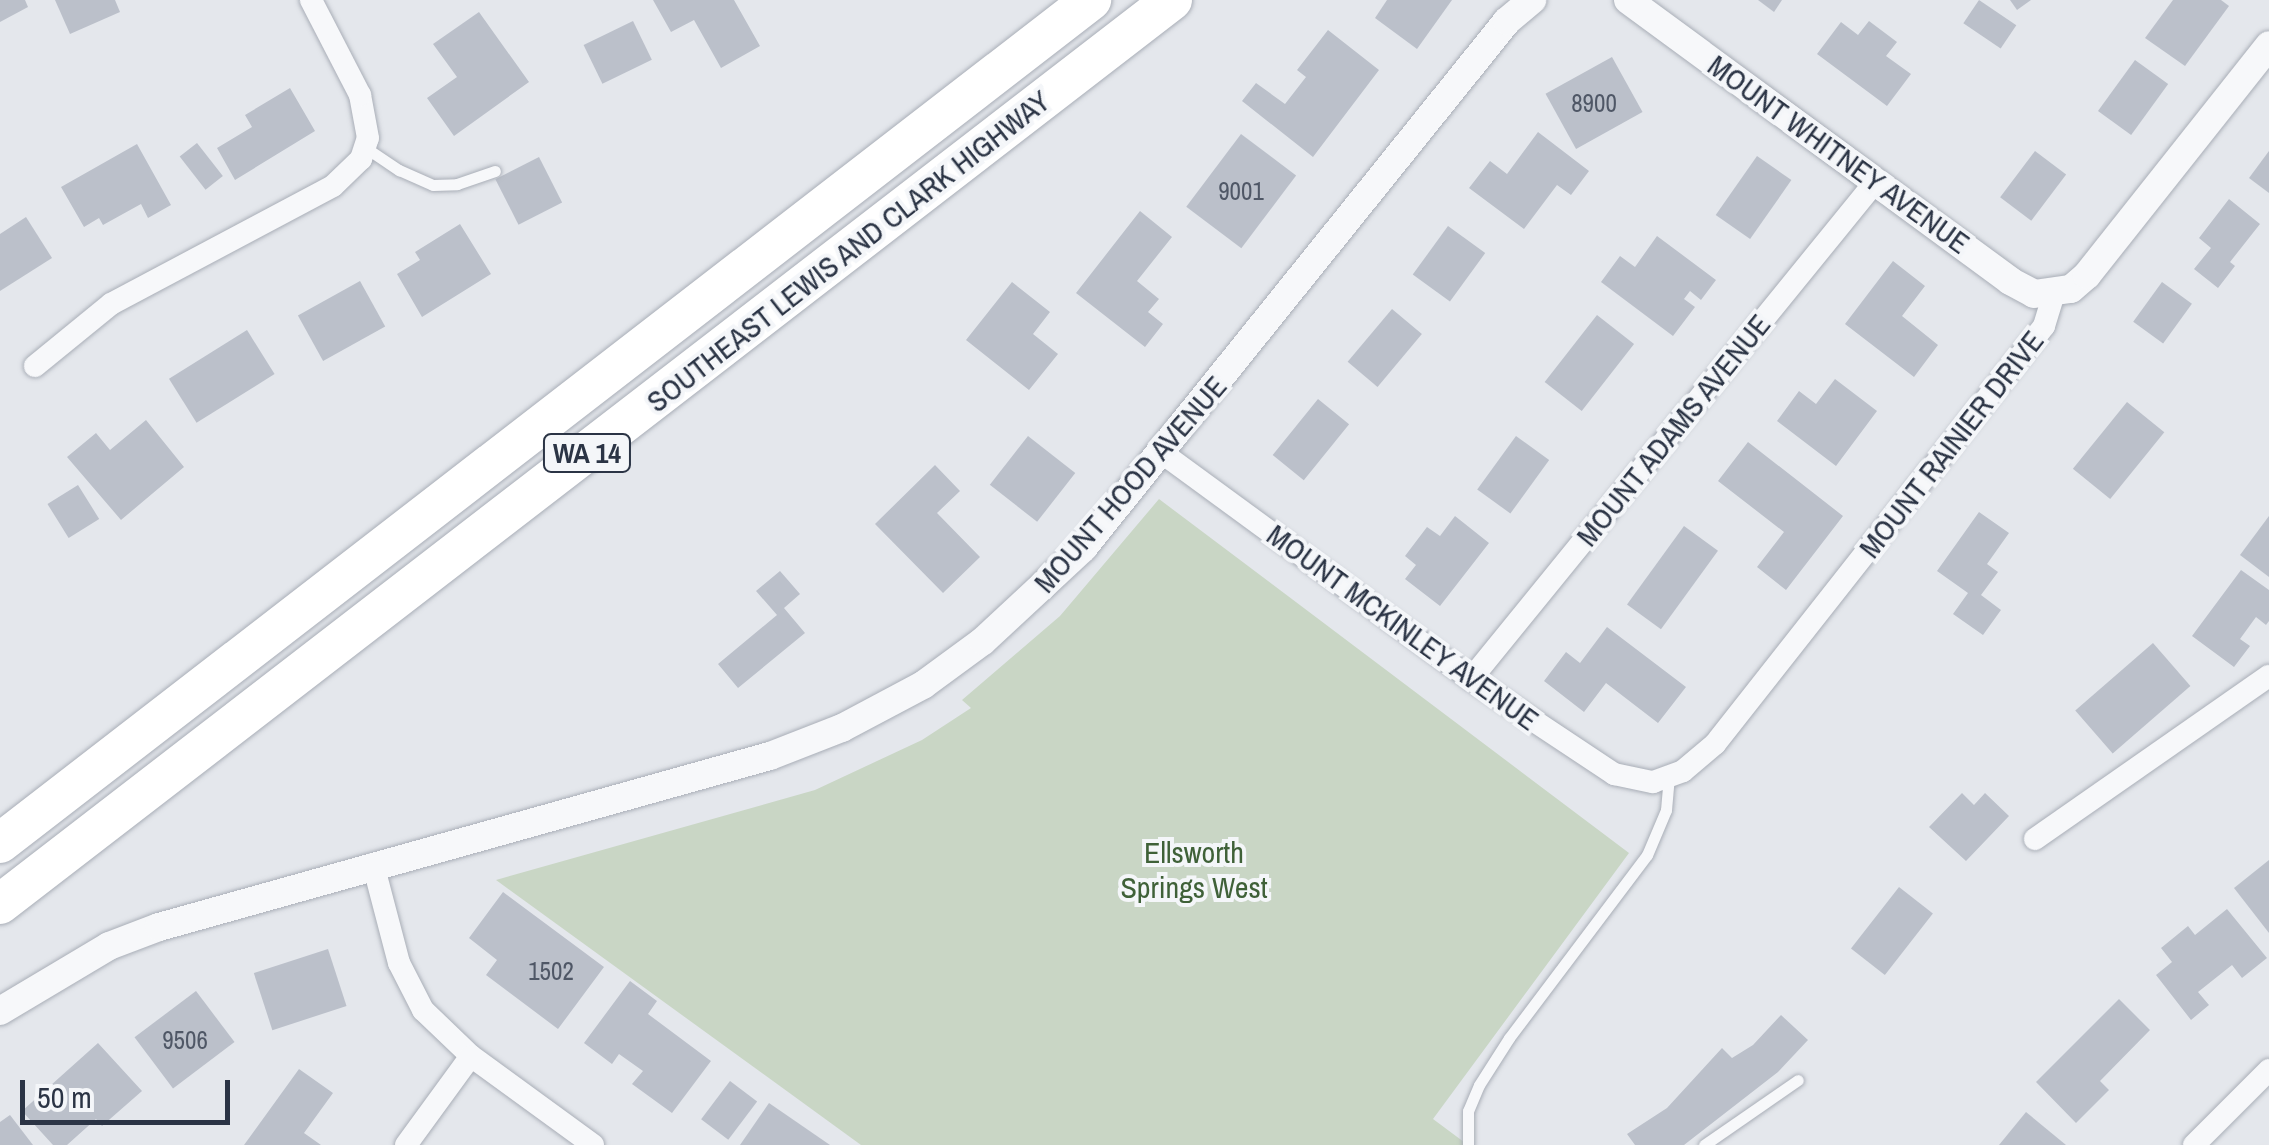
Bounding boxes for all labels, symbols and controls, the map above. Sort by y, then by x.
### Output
street label: MOUNT WHITNEY AVENUE [1700,46,1978,262]
street label: SOUTHEAST LEWIS AND CLARK HIGHWAY [639,82,1057,420]
house number: 8900 [1571,88,1617,118]
house number: 9001 [1218,176,1264,206]
street label: MOUNT ADAMS AVENUE [1568,306,1778,554]
street label: MOUNT RAINIER DRIVE [1851,323,2051,565]
street label: MOUNT HOOD AVENUE [1026,368,1234,600]
road number: WA 14 [542,430,632,476]
street label: MOUNT MCKINLEY AVENUE [1259,516,1547,738]
park label: Ellsworth Springs West [1120,834,1268,904]
house number: 1502 [528,956,574,986]
house number: 9506 [162,1025,208,1055]
scale bar [25,1060,235,1122]
text: 50 m [37,1077,92,1117]

